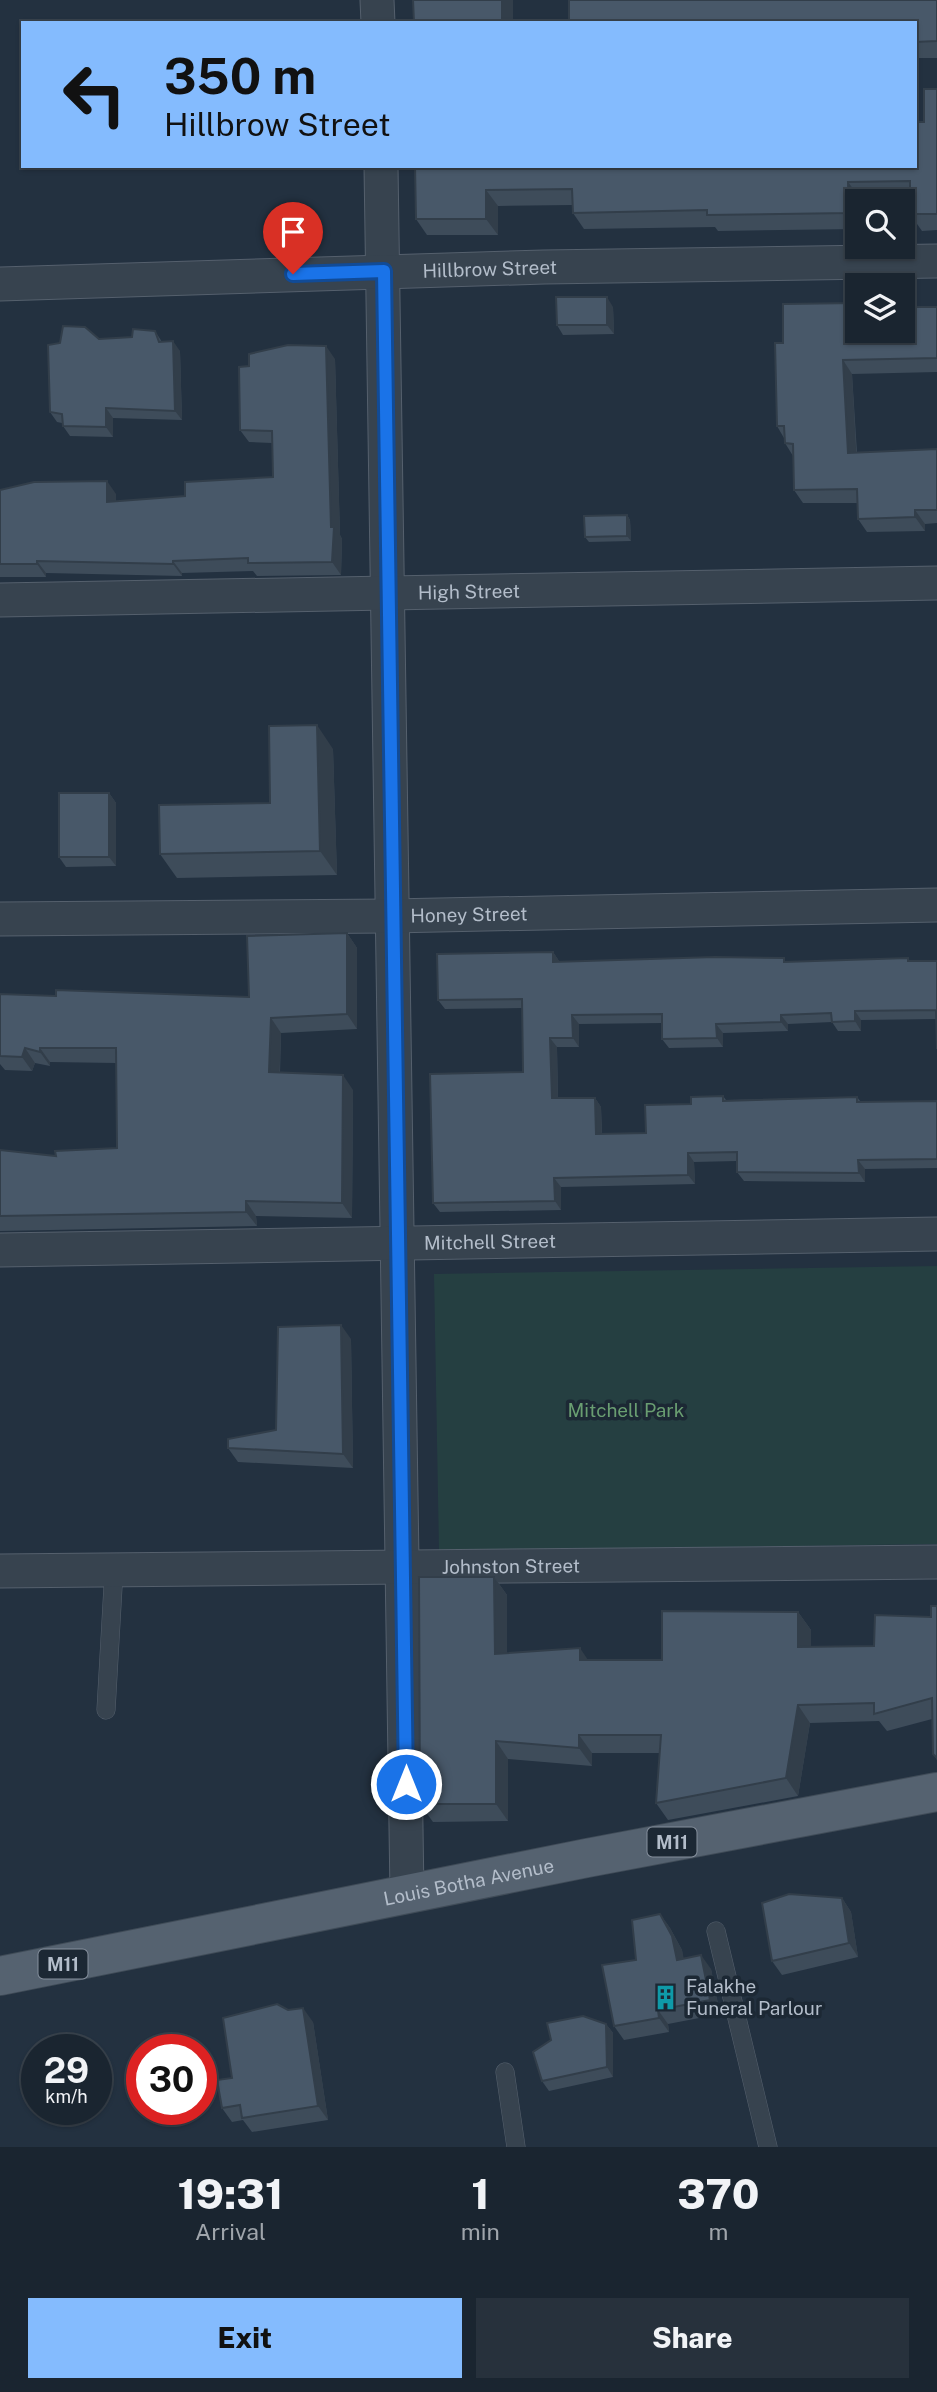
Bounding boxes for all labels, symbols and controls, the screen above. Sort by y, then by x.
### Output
text: 350 m [164,47,316,105]
icon: left [49,49,140,140]
text: Hillbrow Street [164,106,391,143]
map controls [845,189,915,343]
button: search [845,189,915,259]
pin [263,202,323,274]
icon: arrive [274,213,312,251]
street label: Hillbrow Street [422,256,557,282]
button: layers [845,273,915,343]
street label: High Street [418,580,520,603]
street label: Honey Street [410,902,528,927]
street label: Mitchell Street [424,1230,556,1254]
park label: Mitchell Park [568,1399,685,1421]
street label: Johnston Street [442,1554,580,1578]
position arrow [369,1747,443,1821]
road number: M11 [648,1828,696,1856]
street label: Louis Botha Avenue [382,1854,556,1910]
road number: M11 [38,1950,88,1978]
place label: Falakhe Funeral Parlour [686,1975,822,2019]
building icon: Falakhe Funeral Parlour [652,1983,680,2011]
speed limit sign: 30 [126,2034,217,2125]
text: 29 [44,2050,89,2091]
text: km/h [45,2086,88,2107]
text: 19:31 [177,2169,283,2218]
text: 1 [471,2169,490,2218]
text: 370 [677,2169,760,2218]
text: Arrival [195,2218,266,2245]
text: min [461,2218,500,2245]
text: m [708,2218,728,2245]
button: Exit [28,2298,462,2378]
button: Share [476,2298,909,2378]

